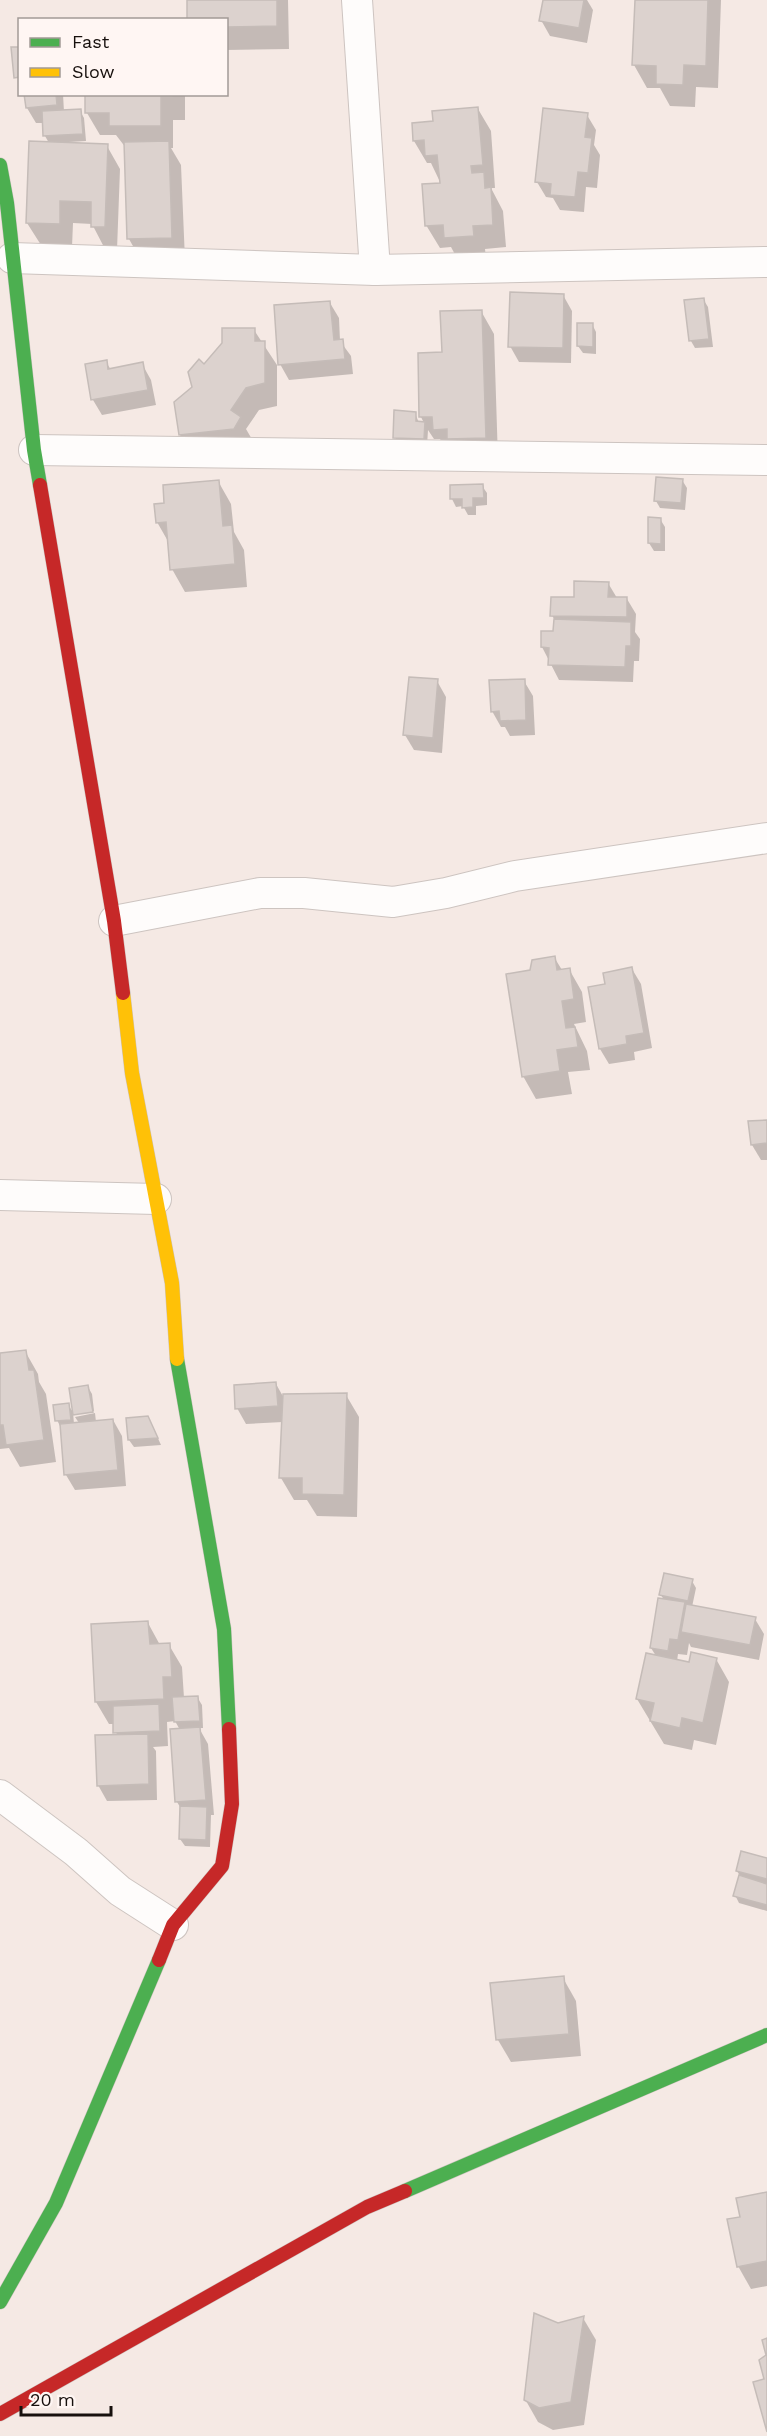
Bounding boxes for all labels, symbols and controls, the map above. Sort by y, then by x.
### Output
legend [18,18,228,96]
text: Fast [72,31,110,52]
text: Slow [72,61,115,82]
scale bar [21,2379,111,2417]
text: 20 m [30,2389,75,2410]

